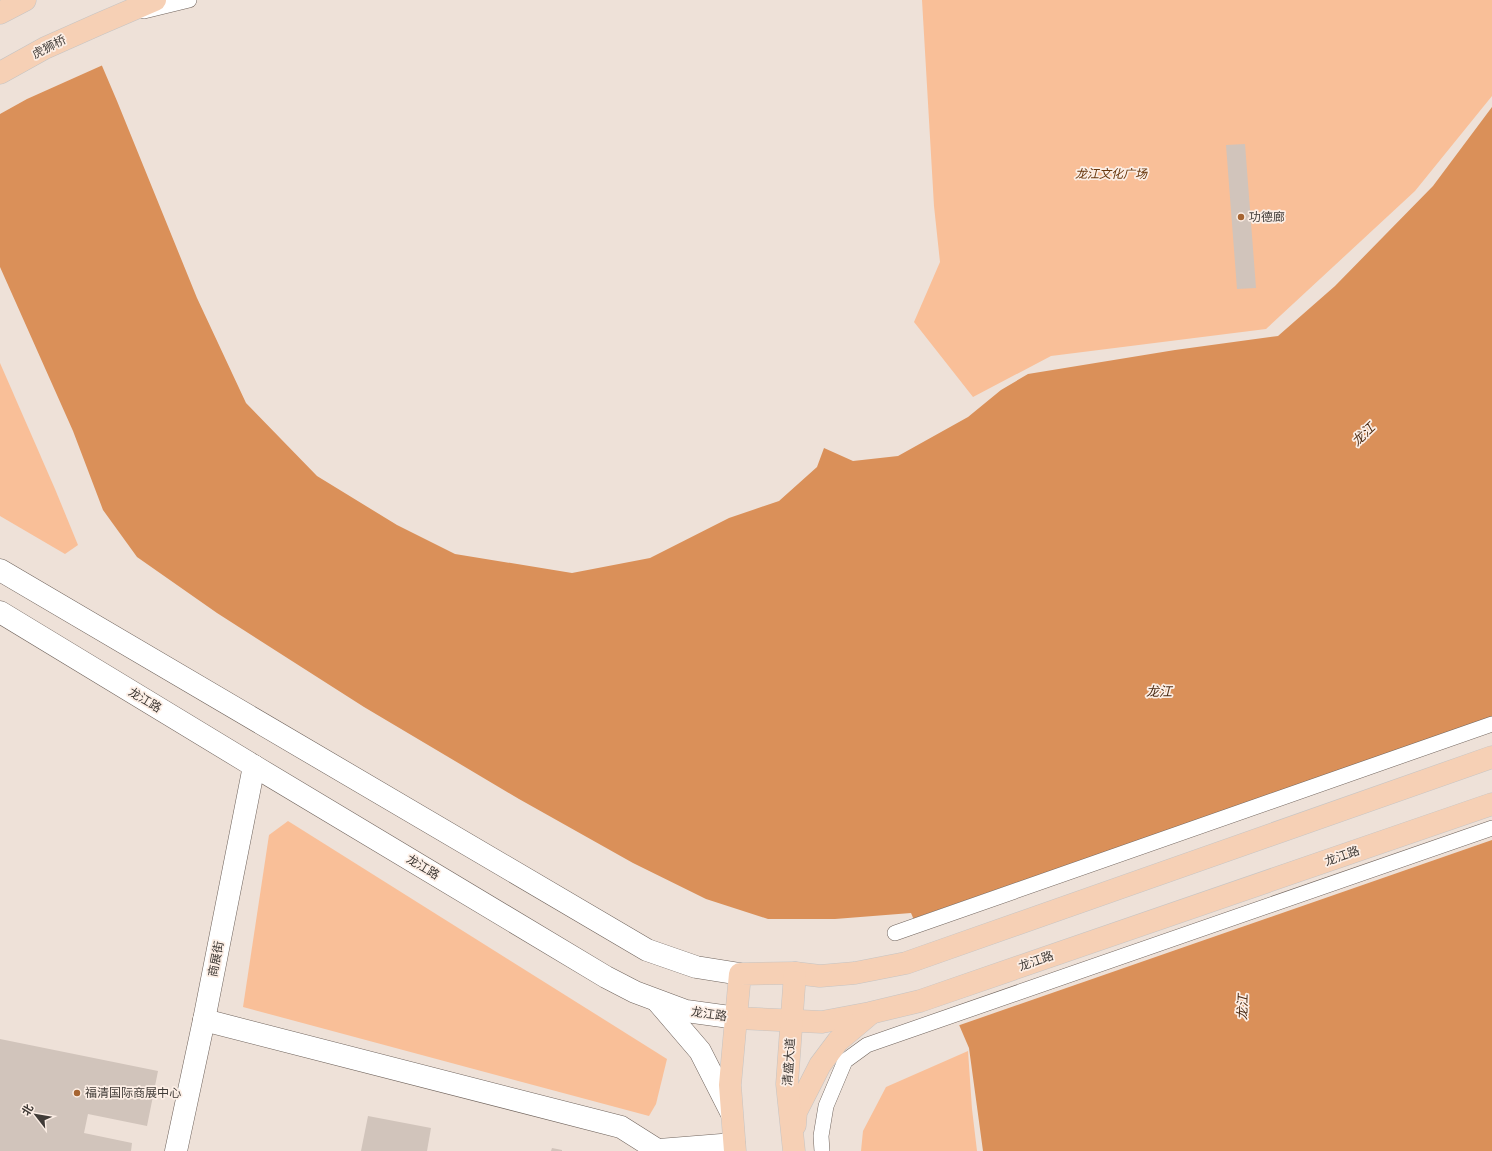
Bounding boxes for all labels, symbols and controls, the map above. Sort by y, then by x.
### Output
street label: 虎狮桥 [28,30,68,61]
park label: 龙江文化广场 [1075,164,1148,181]
place label: 功德廊 [1249,207,1285,224]
marker: 功德廊 [1236,212,1246,222]
water label: 龙江 [1347,416,1380,450]
water label: 龙江 [1146,681,1174,700]
street label: 龙江路 [126,682,166,715]
street label: 龙江路 [1322,841,1361,868]
street label: 龙江路 [404,849,444,882]
street label: 商展街 [203,939,226,978]
street label: 龙江路 [1016,946,1055,973]
water label: 龙江 [1232,992,1252,1020]
street label: 龙江路 [690,1002,728,1023]
street label: 清盛大道 [777,1037,798,1086]
place label: 福清国际商展中心 [85,1083,181,1100]
marker: 福清国际商展中心 [72,1088,82,1098]
north arrow [16,1095,56,1135]
text: 北 [17,1100,36,1118]

